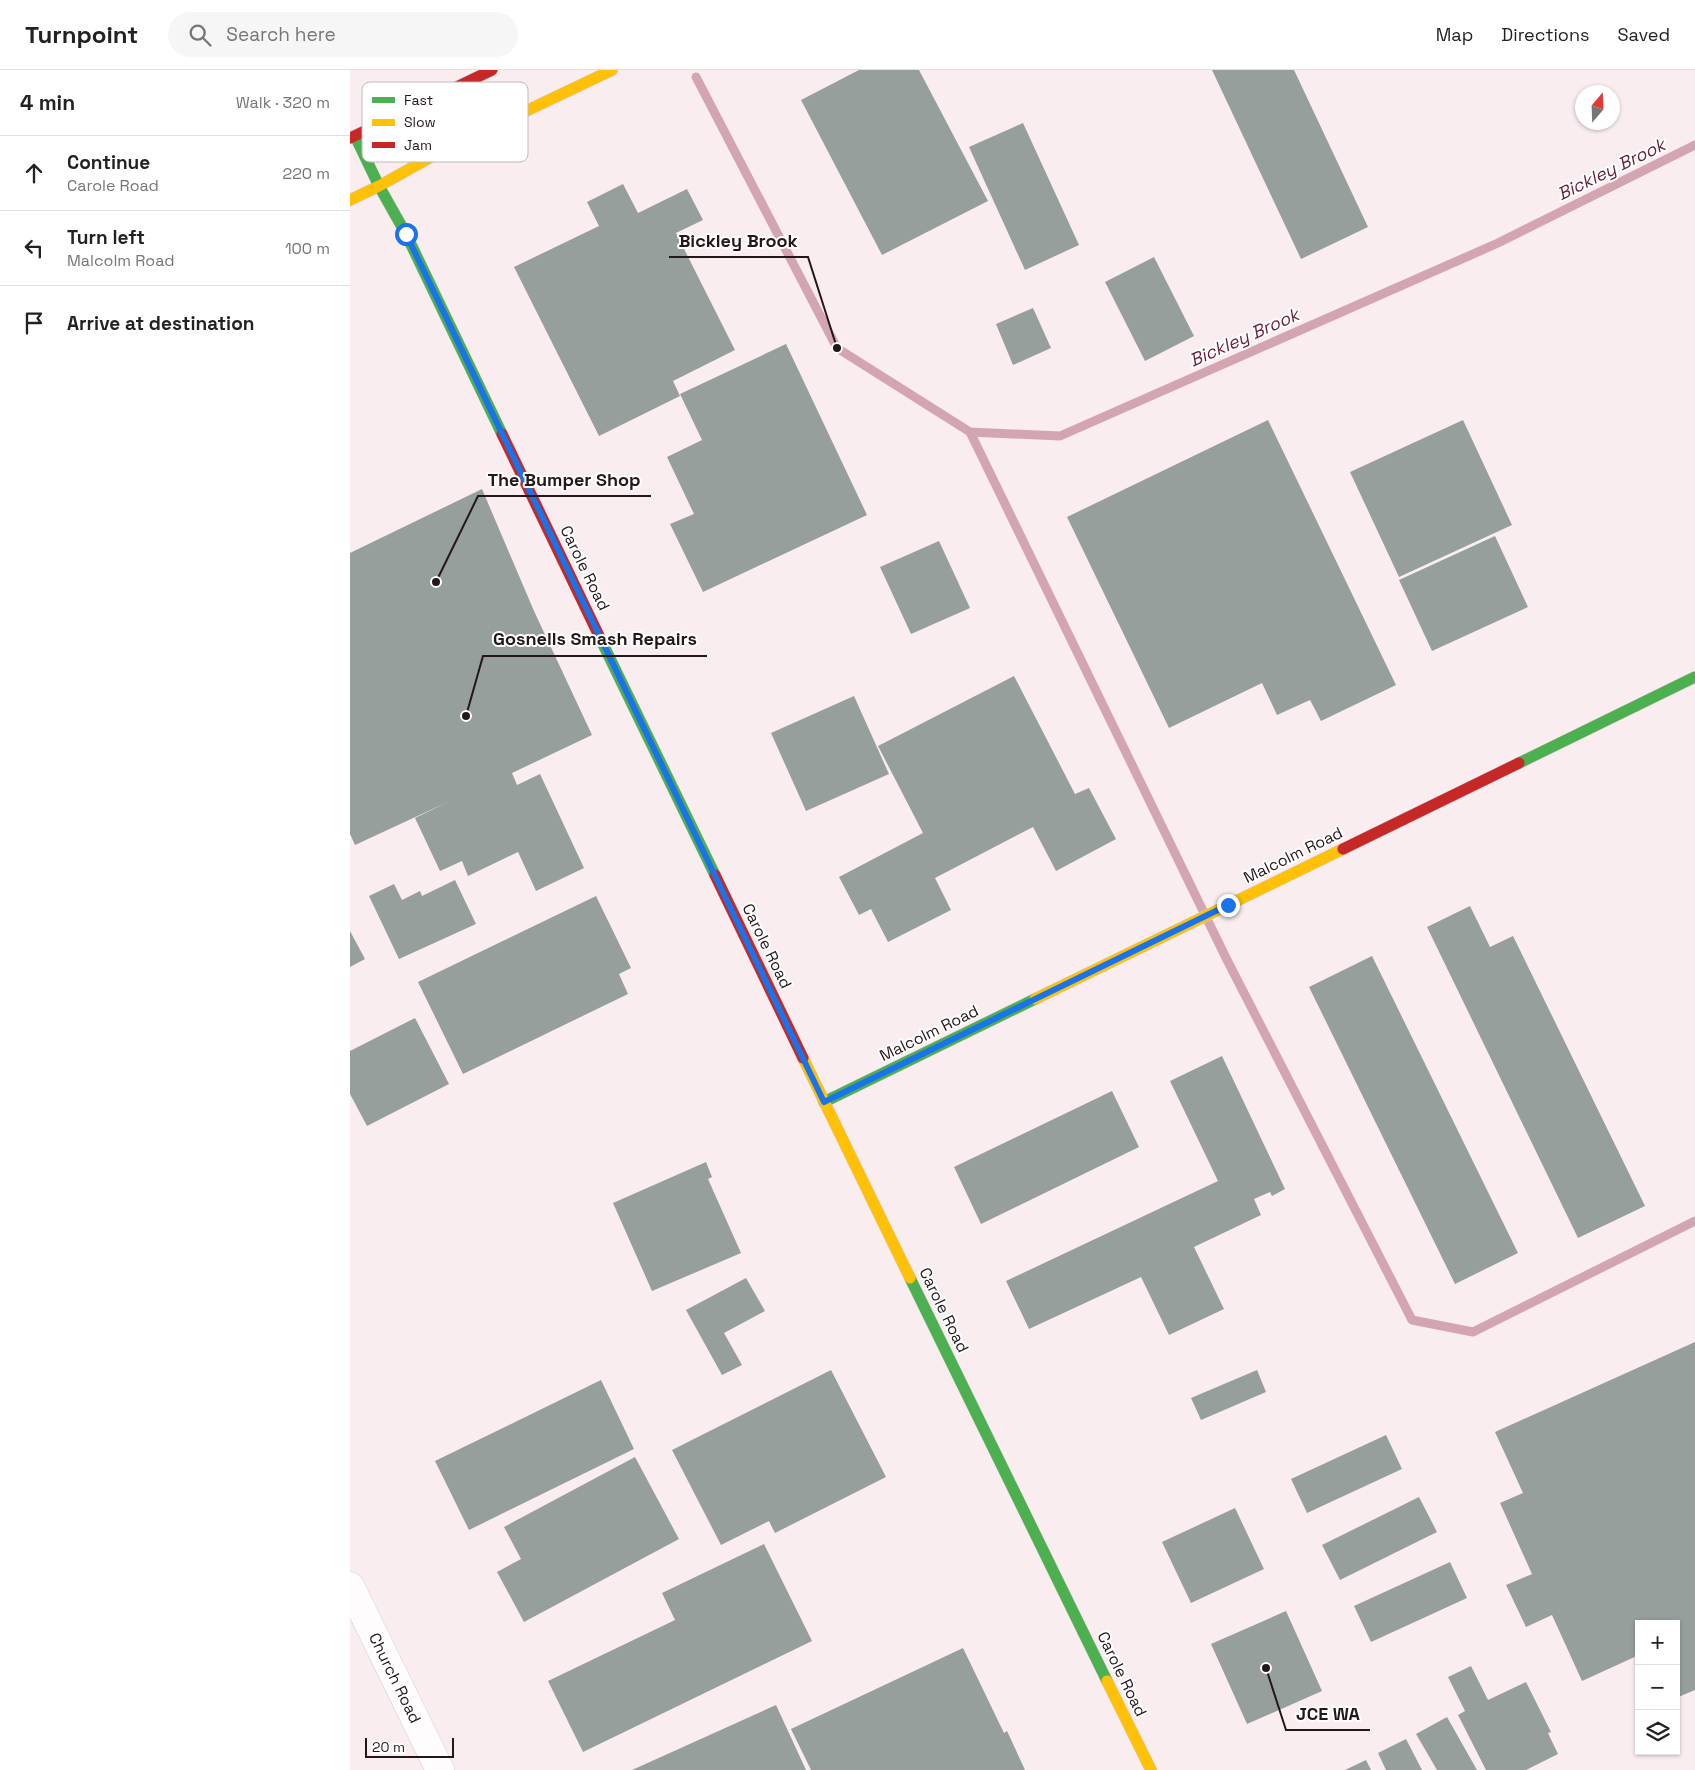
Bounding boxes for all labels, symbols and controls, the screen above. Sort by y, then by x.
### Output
search box [168,12,518,57]
text: Turnpoint [25,19,138,50]
icon: search [186,21,214,49]
text: Search here [226,22,336,47]
text: Map [1436,23,1473,46]
text: Directions [1501,23,1590,46]
text: Saved [1618,23,1670,46]
legend [362,82,528,162]
north arrow [1575,85,1620,130]
text: 4 min [20,89,75,116]
text: Fast [404,91,433,109]
text: Walk · 320 m [236,92,330,113]
text: Slow [404,113,436,131]
water label: Bickley Brook [1553,132,1671,205]
text: Jam [404,136,432,154]
text: Continue [67,150,150,175]
icon: ahead [20,159,48,187]
text: 220 m [283,163,330,184]
text: Carole Road [67,175,159,196]
route start [395,223,418,246]
callout: Bickley Brook [669,224,808,257]
text: Turn left [67,225,145,250]
text: Bickley Brook [678,229,798,252]
icon: left [20,234,48,262]
text: 100 m [285,238,330,259]
text: Malcolm Road [67,250,174,271]
water label: Bickley Brook [1186,302,1305,371]
icon: arrive [20,309,48,337]
text: Arrive at destination [67,311,255,336]
callout: The Bumper Shop [478,463,651,496]
text: The Bumper Shop [487,468,641,491]
street label: Carole Road [555,522,615,614]
callout: Gosnells Smash Repairs [483,623,707,656]
text: Gosnells Smash Repairs [493,627,697,650]
street label: Malcolm Road [1240,822,1346,888]
route end [1217,894,1240,917]
street label: Carole Road [737,900,797,992]
street label: Malcolm Road [876,1000,982,1066]
street label: Carole Road [914,1264,974,1356]
map controls [1635,1620,1680,1755]
button: + [1635,1620,1680,1665]
street label: Carole Road [1092,1628,1152,1720]
street label: Church Road [364,1629,426,1727]
button: − [1635,1665,1680,1710]
callout: JCE WA [1286,1697,1370,1730]
text: JCE WA [1296,1702,1361,1725]
button: layers [1635,1710,1680,1755]
scale bar [365,1735,454,1758]
text: 20 m [372,1738,405,1756]

